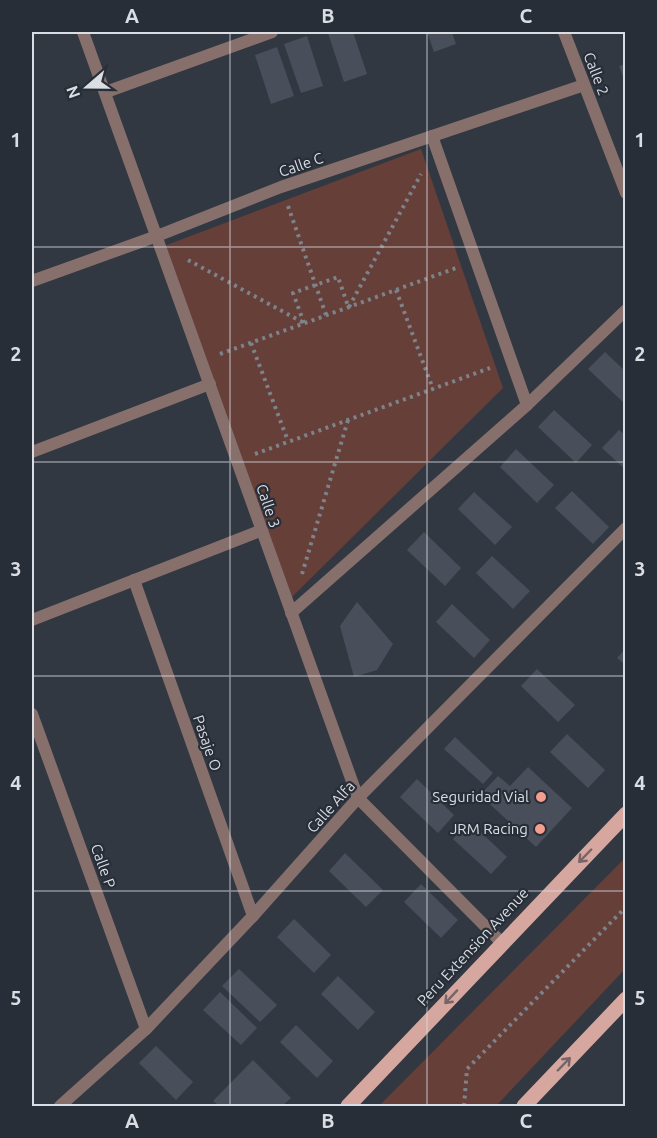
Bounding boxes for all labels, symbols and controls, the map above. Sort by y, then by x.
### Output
text: A [125,4,139,27]
text: B [321,4,335,27]
text: C [520,4,533,27]
street label: Calle 2 [580,50,612,98]
north arrow [57,57,117,117]
text: N [62,83,83,101]
text: 1 [10,128,22,151]
text: 1 [634,128,646,151]
street label: Calle C [276,149,325,180]
text: 2 [10,342,22,365]
text: 2 [634,342,646,365]
street label: Calle 3 [253,482,284,530]
text: 3 [10,557,22,580]
text: 3 [634,557,646,580]
street label: Pasaje O [190,713,225,773]
text: 4 [10,771,22,794]
text: 4 [634,771,646,794]
street label: Calle Alfa [303,777,358,836]
place label: Seguridad Vial [432,788,529,805]
marker: Seguridad Vial [534,790,548,804]
place label: JRM Racing [450,820,528,837]
marker: JRM Racing [533,822,547,836]
street label: Calle P [88,842,119,890]
one-way arrow [578,849,592,864]
street label: Peru Extension Avenue [414,884,532,1009]
text: 5 [10,986,22,1009]
text: 5 [634,986,646,1009]
one-way arrow [444,990,458,1005]
one-way arrow [557,1057,571,1072]
text: A [125,1109,139,1132]
text: B [321,1109,335,1132]
text: C [520,1109,533,1132]

